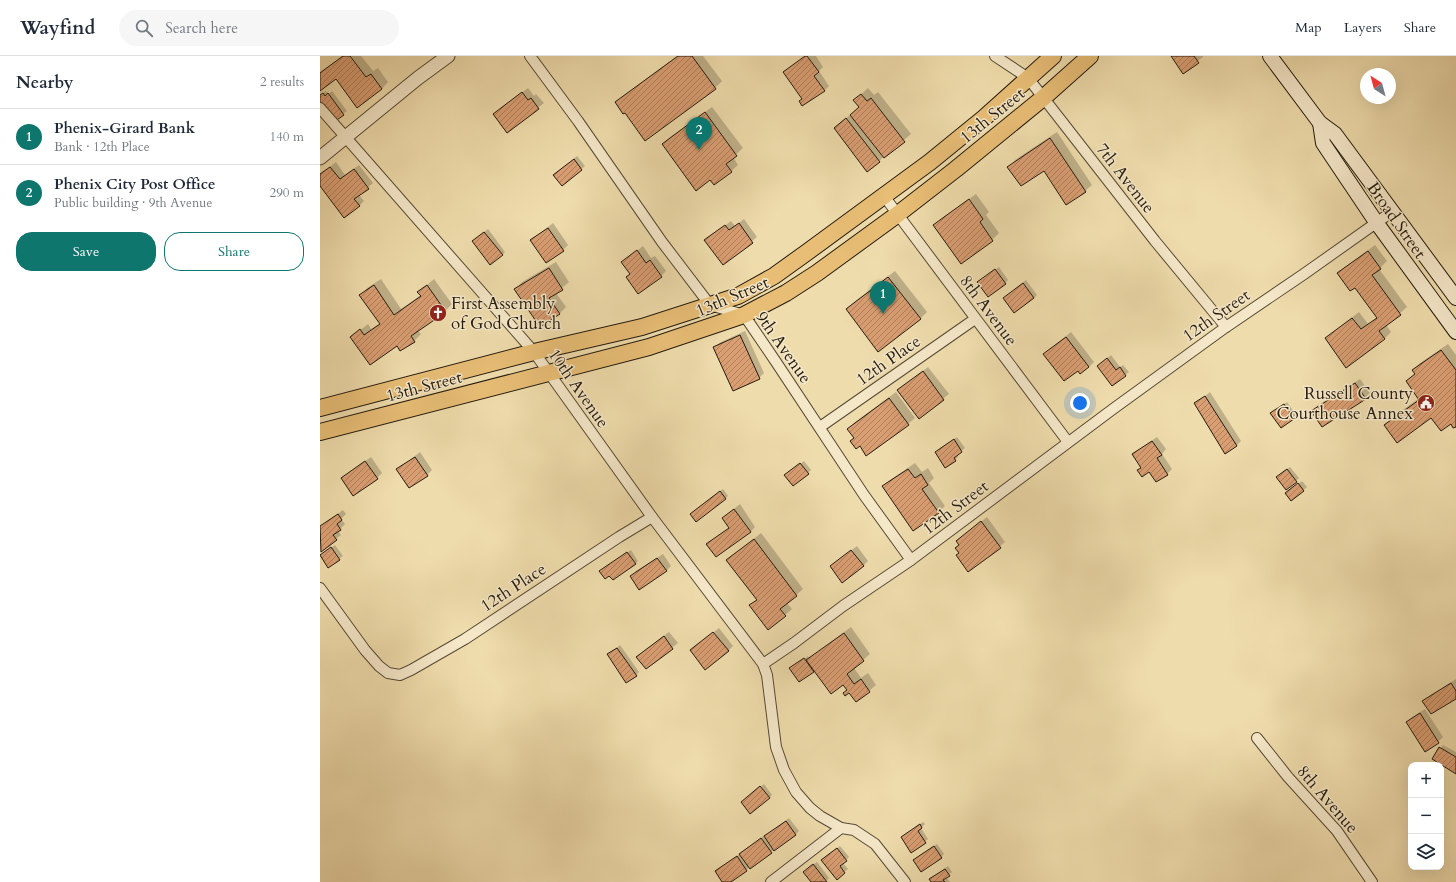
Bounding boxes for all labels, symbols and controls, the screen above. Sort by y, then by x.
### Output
search box [119,10,399,46]
text: Wayfind [20,15,95,41]
icon: search [133,17,155,39]
text: Search here [165,18,238,38]
text: Map [1295,18,1322,37]
text: Layers [1344,18,1382,37]
text: Share [1404,18,1436,37]
north arrow [1360,68,1396,104]
text: Nearby [16,71,73,94]
text: 2 results [260,73,304,91]
street label: 13th Street [955,82,1030,149]
pin: 2 [686,117,712,150]
text: Phenix-Girard Bank [54,118,195,138]
text: 1 [26,128,32,146]
text: 140 m [270,128,304,146]
text: Bank · 12th Place [54,138,150,156]
street label: 7th Avenue [1091,138,1160,218]
text: Phenix City Post Office [54,174,215,194]
street label: Broad Street [1362,177,1432,264]
text: 2 [26,184,32,202]
text: 290 m [270,184,304,202]
text: Public building · 9th Avenue [54,194,212,212]
button: Save [16,232,156,271]
button: Share [164,232,304,271]
street label: 13th Street [692,270,773,322]
street label: 8th Avenue [954,270,1023,350]
pin: 1 [870,281,896,314]
street label: 12th Street [1178,283,1255,347]
place label: First Assembly of God Church [451,292,562,335]
church icon: First Assembly of God Church [428,303,448,323]
street label: 9th Avenue [750,307,817,388]
street label: 12th Place [851,330,925,391]
street label: 10th Avenue [543,344,614,432]
street label: 13th Street [384,365,465,408]
place label: Russell County Courthouse Annex [1277,382,1414,425]
your location [1070,393,1090,413]
public building icon: Russell County Courthouse Annex [1416,393,1436,413]
street label: 12th Street [917,474,994,540]
street label: 12th Place [476,558,551,617]
street label: 8th Avenue [1292,760,1364,838]
map controls [1408,762,1444,870]
button: + [1408,762,1444,798]
button: − [1408,798,1444,834]
button: layers [1408,834,1444,870]

